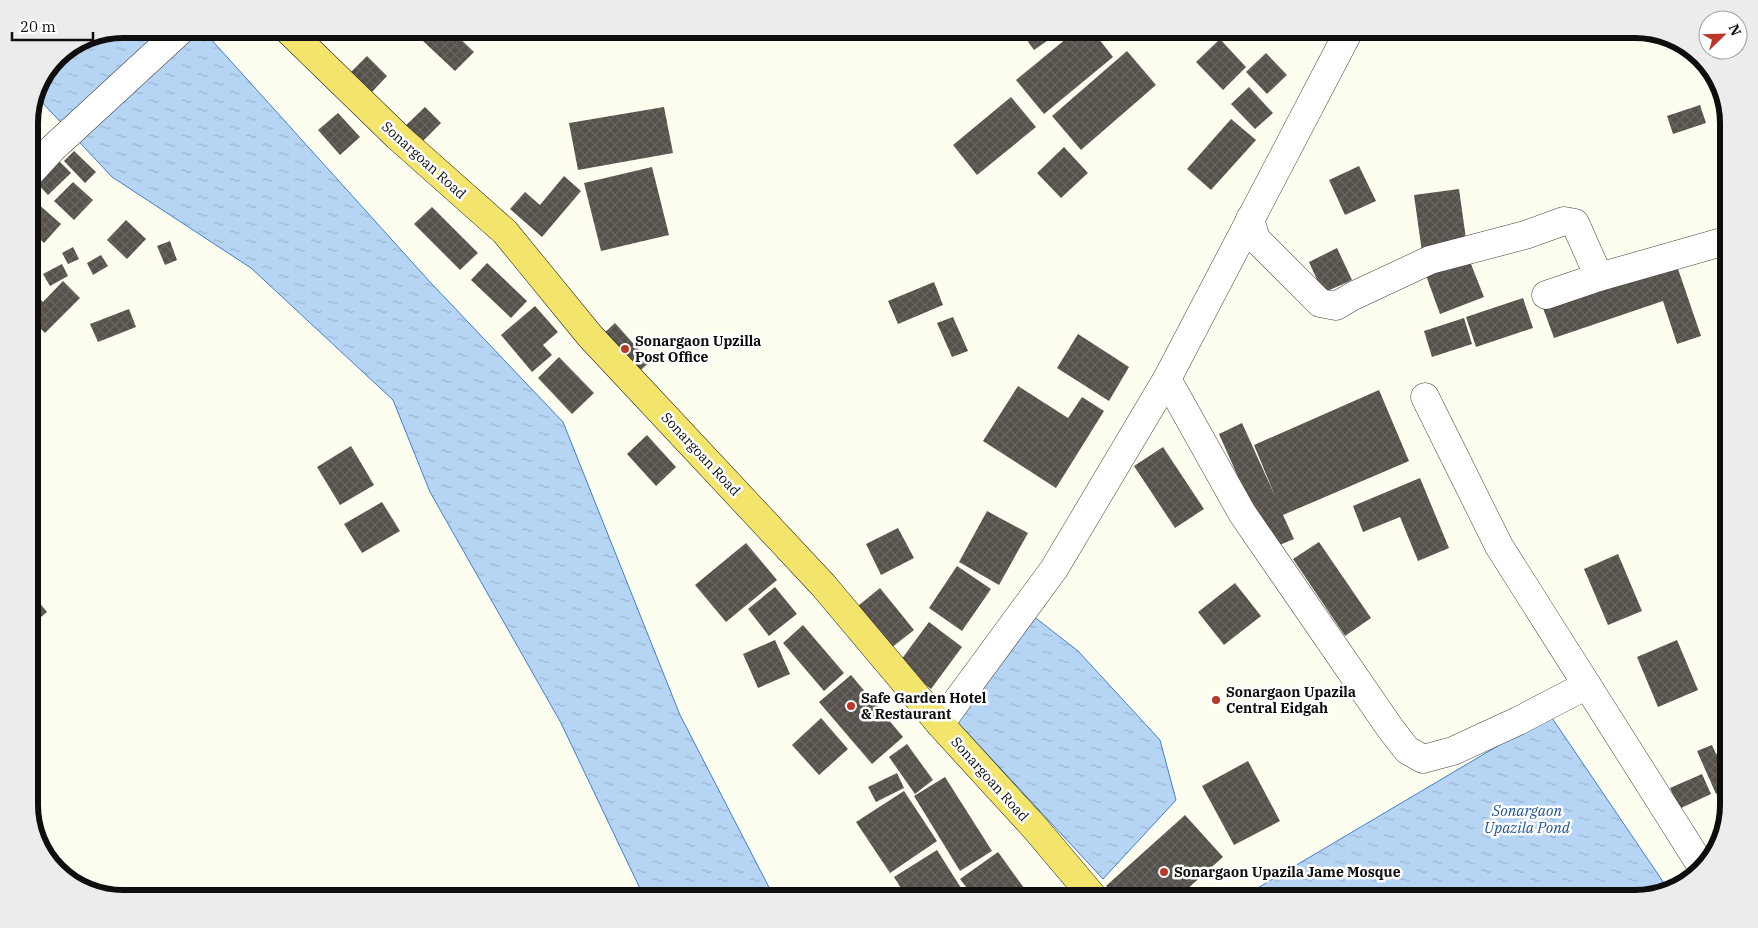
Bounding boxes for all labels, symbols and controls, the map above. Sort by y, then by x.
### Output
scale bar [12,10,94,42]
north arrow [1698,10,1748,60]
text: 20 m [20,17,56,36]
text: N [1725,21,1745,39]
street label: Sonargoan Road [378,117,470,203]
place label: Sonargaon Upzilla Post Office [635,332,761,366]
marker: Sonargaon Upzilla Post Office [619,343,631,355]
street label: Sonargoan Road [658,408,745,500]
place label: Sonargaon Upazila Central Eidgah [1226,683,1356,717]
place label: Safe Garden Hotel & Restaurant [861,689,987,723]
marker: Sonargaon Upazila Central Eidgah [1210,694,1222,706]
marker: Safe Garden Hotel & Restaurant [845,700,857,712]
street label: Sonargoan Road [947,733,1033,825]
water label: Sonargaon Upazila Pond [1484,801,1571,837]
place label: Sonargaon Upazila Jame Mosque [1174,863,1401,881]
marker: Sonargaon Upazila Jame Mosque [1158,866,1170,878]

